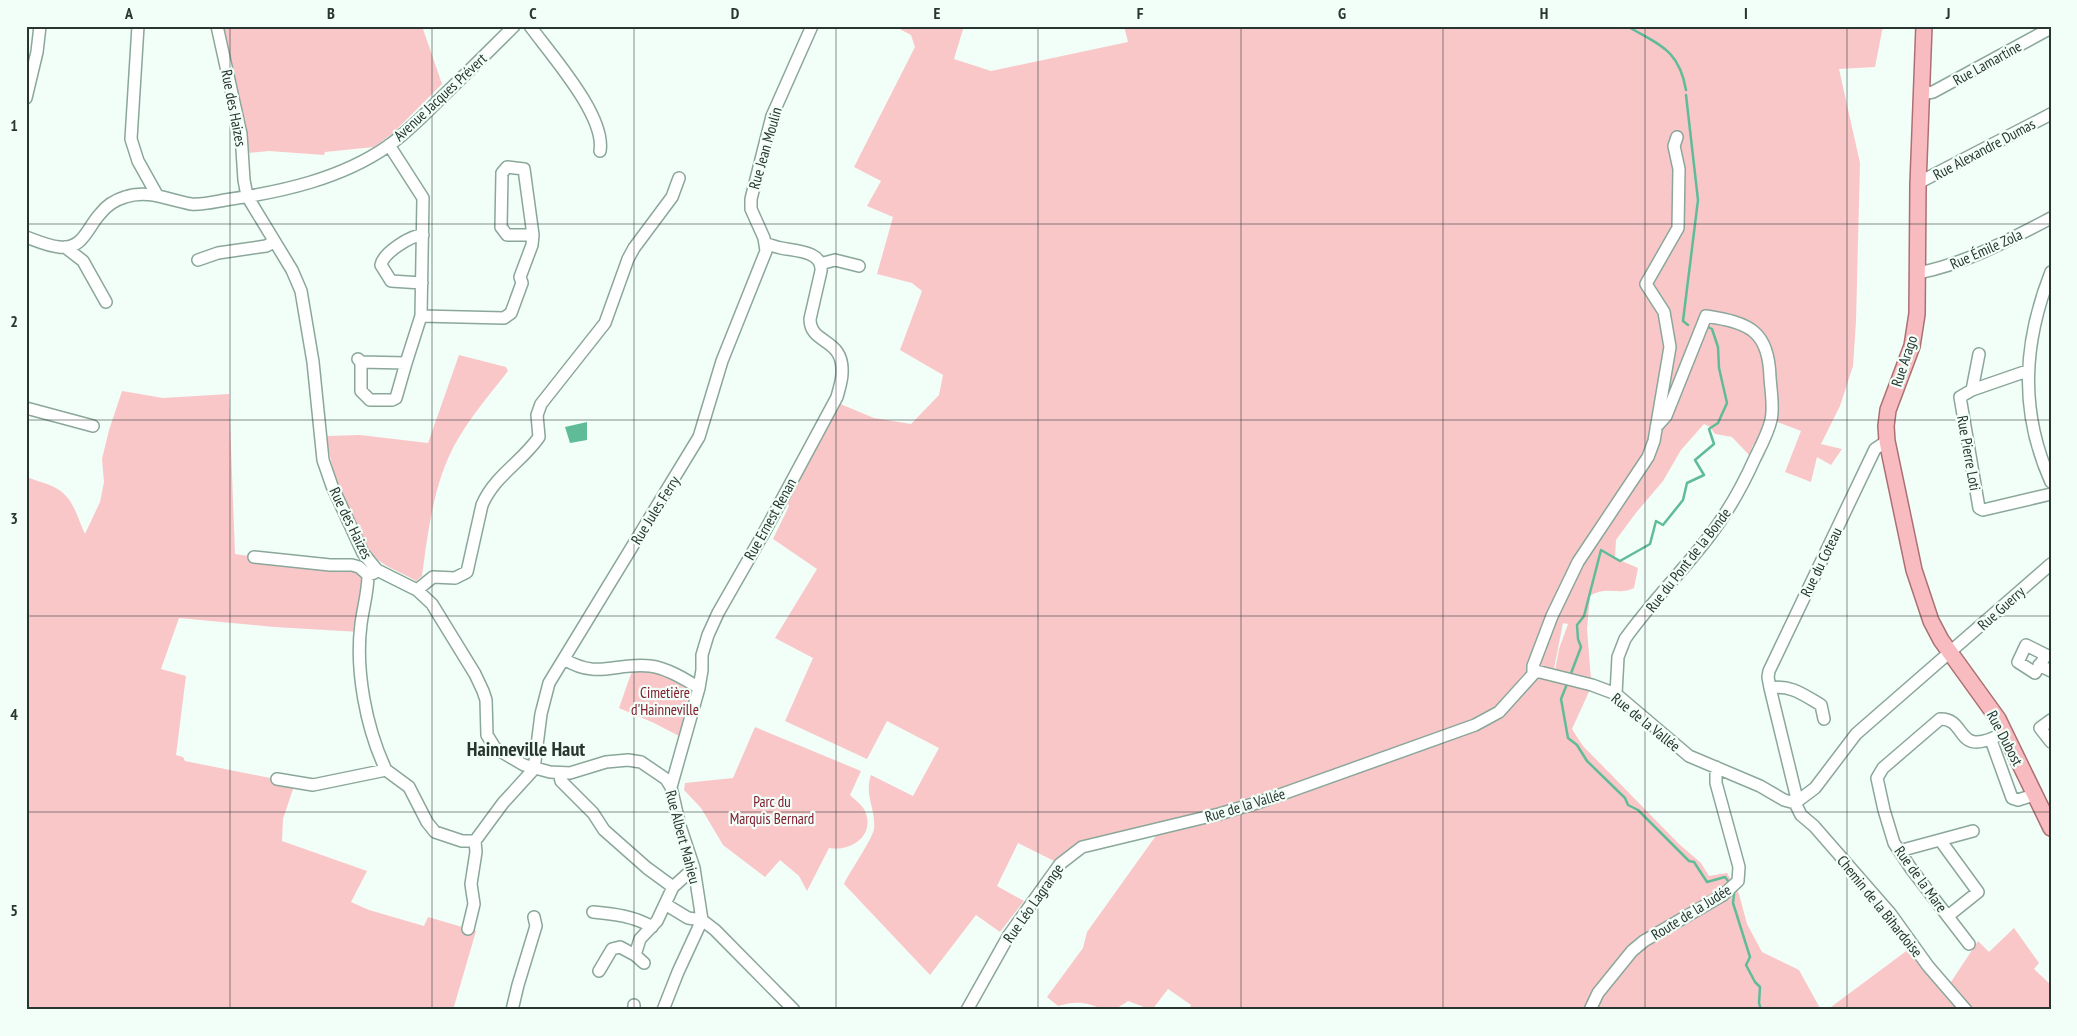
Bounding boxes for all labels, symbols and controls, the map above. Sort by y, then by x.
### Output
text: A [124,3,134,23]
text: B [327,3,335,23]
text: C [529,3,537,23]
text: D [731,3,740,23]
text: E [934,3,941,23]
text: F [1137,3,1144,23]
text: G [1338,3,1346,23]
text: H [1540,3,1548,23]
text: I [1744,3,1748,23]
text: J [1945,3,1950,23]
street label: Rue Lamartine [1949,36,2025,90]
street label: Avenue Jacques Prévert [390,49,490,145]
street label: Rue des Haizes [217,68,251,148]
street label: Rue Jean Moulin [744,105,786,191]
street label: Rue Alexandre Dumas [1930,114,2038,184]
text: 1 [10,115,18,135]
street label: Rue Émile Zola [1947,225,2025,273]
text: 2 [10,311,18,331]
street label: Rue Arago [1887,333,1921,389]
street label: Rue Pierre Loti [1953,414,1985,492]
street label: Rue Jules Ferry [626,472,684,548]
street label: Rue Ernest Renan [740,475,800,563]
street label: Rue des Haizes [325,484,377,562]
street label: Rue du Pont de la Bonde [1641,504,1735,616]
text: 3 [10,508,18,528]
street label: Rue du Coteau [1796,524,1846,600]
street label: Rue Guerry [1973,582,2029,634]
park label: Cimetière d'Hainneville [631,683,699,719]
street label: Rue de la Vallée [1608,689,1684,755]
text: 4 [10,704,18,724]
street label: Rue Dubost [1983,707,2027,769]
district label: Hainneville Haut [467,736,585,762]
street label: Rue de la Vallée [1203,784,1287,826]
street label: Rue Albert Mahieu [661,788,705,886]
park label: Parc du Marquis Bernard [730,792,814,828]
street label: Rue de la Mare [1891,842,1951,916]
street label: Chemin de la Bihardoise [1833,851,1927,961]
street label: Rue Léo Lagrange [999,860,1067,946]
street label: Route de la Judée [1648,880,1734,944]
text: 5 [10,900,18,920]

